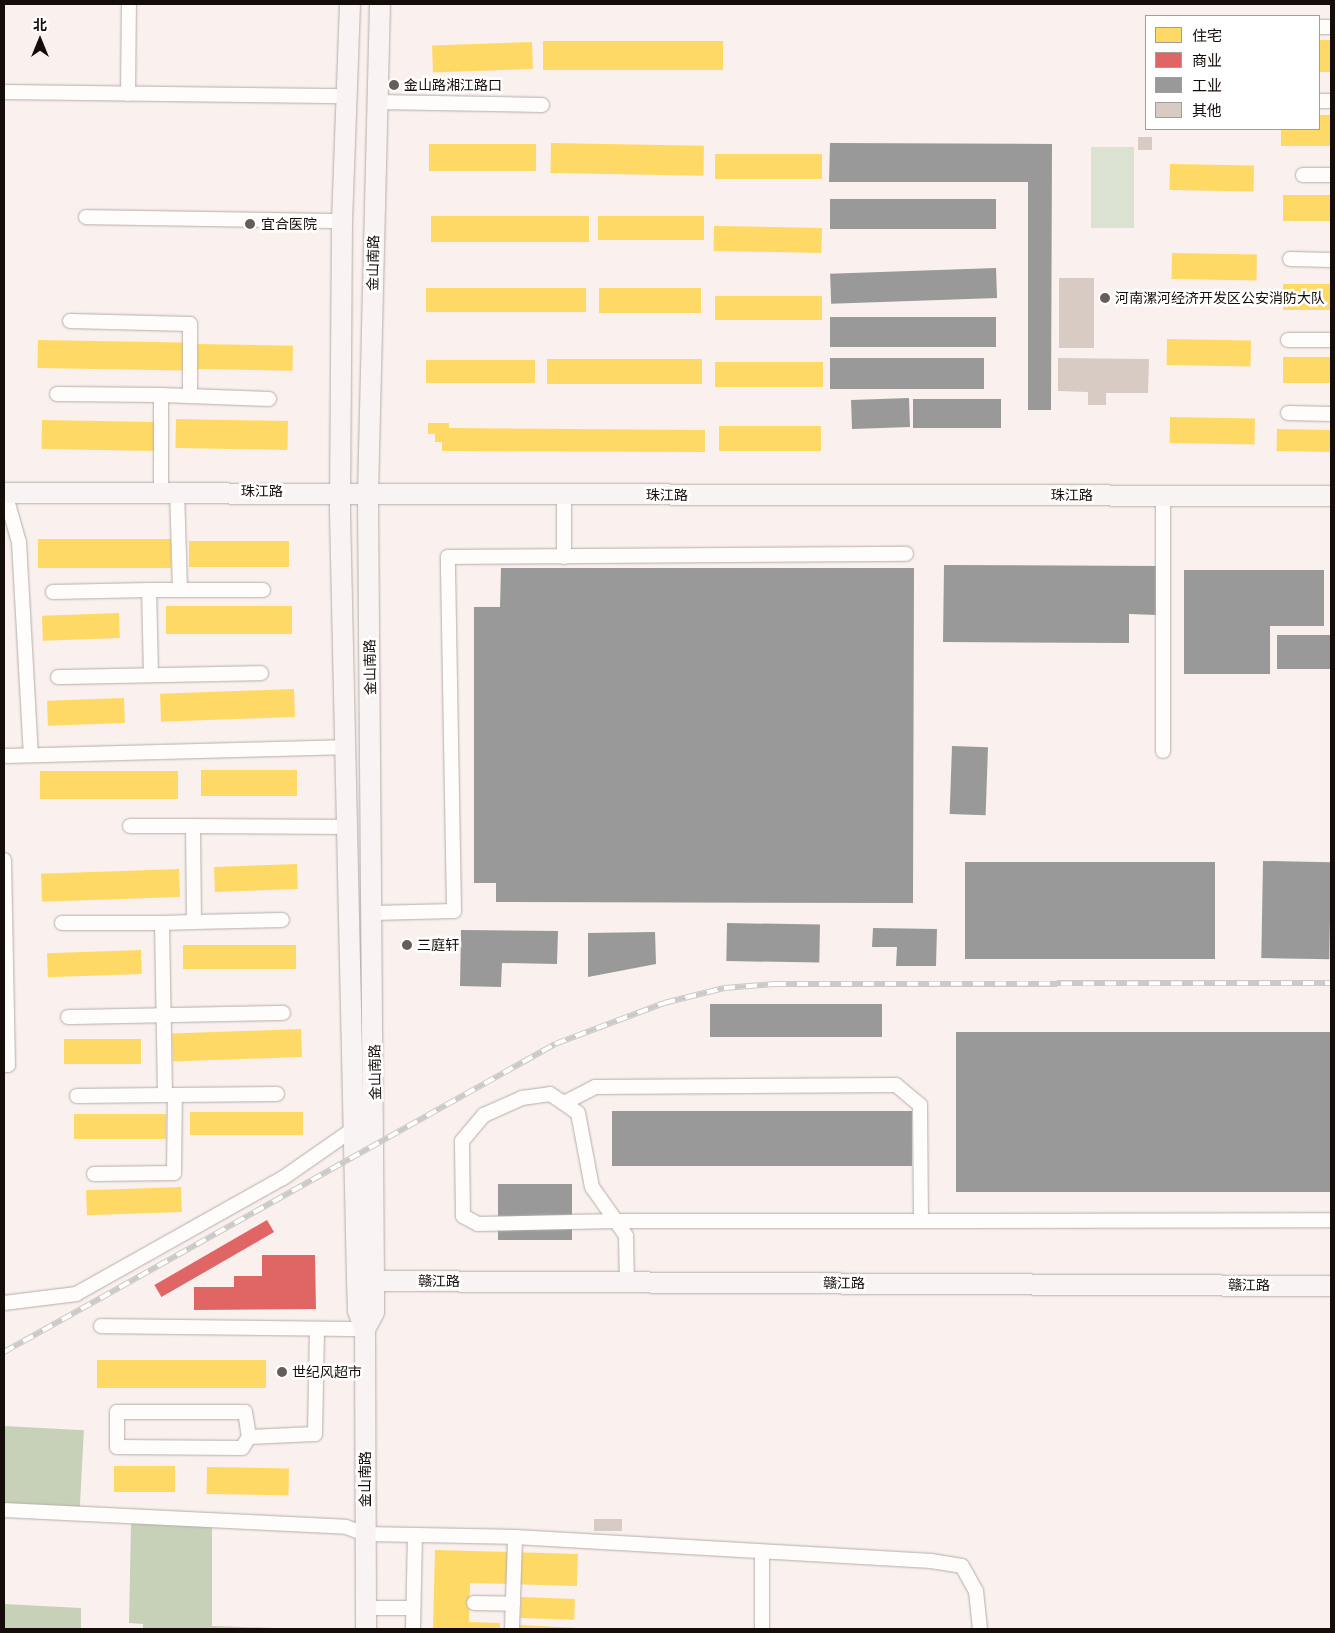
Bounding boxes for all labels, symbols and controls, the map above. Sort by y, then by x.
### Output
north arrow [15,15,65,65]
legend [1145,15,1320,130]
text: 北 [33,16,47,34]
text: 住宅 [1192,26,1222,45]
text: 商业 [1192,51,1222,70]
text: 工业 [1192,76,1222,95]
place label: 金山路湘江路口 [404,77,502,93]
marker: 金山路湘江路口 [388,79,400,91]
text: 其他 [1192,101,1222,120]
place label: 宜合医院 [261,216,317,232]
marker: 宜合医院 [243,217,257,231]
street label: 金山南路 [364,235,382,291]
place label: 河南漯河经济开发区公安消防大队 [1115,290,1325,306]
marker: 河南漯河经济开发区公安消防大队 [1099,292,1111,304]
street label: 珠江路 [241,483,283,499]
street label: 珠江路 [646,487,688,503]
street label: 珠江路 [1051,487,1093,503]
street label: 金山南路 [361,639,379,695]
place label: 三庭轩 [417,937,459,953]
marker: 三庭轩 [401,939,413,951]
street label: 金山南路 [366,1044,384,1100]
street label: 赣江路 [418,1273,460,1289]
street label: 赣江路 [823,1275,865,1291]
street label: 赣江路 [1228,1277,1270,1293]
place label: 世纪风超市 [292,1364,362,1380]
marker: 世纪风超市 [276,1366,288,1378]
street label: 金山南路 [357,1451,373,1507]

